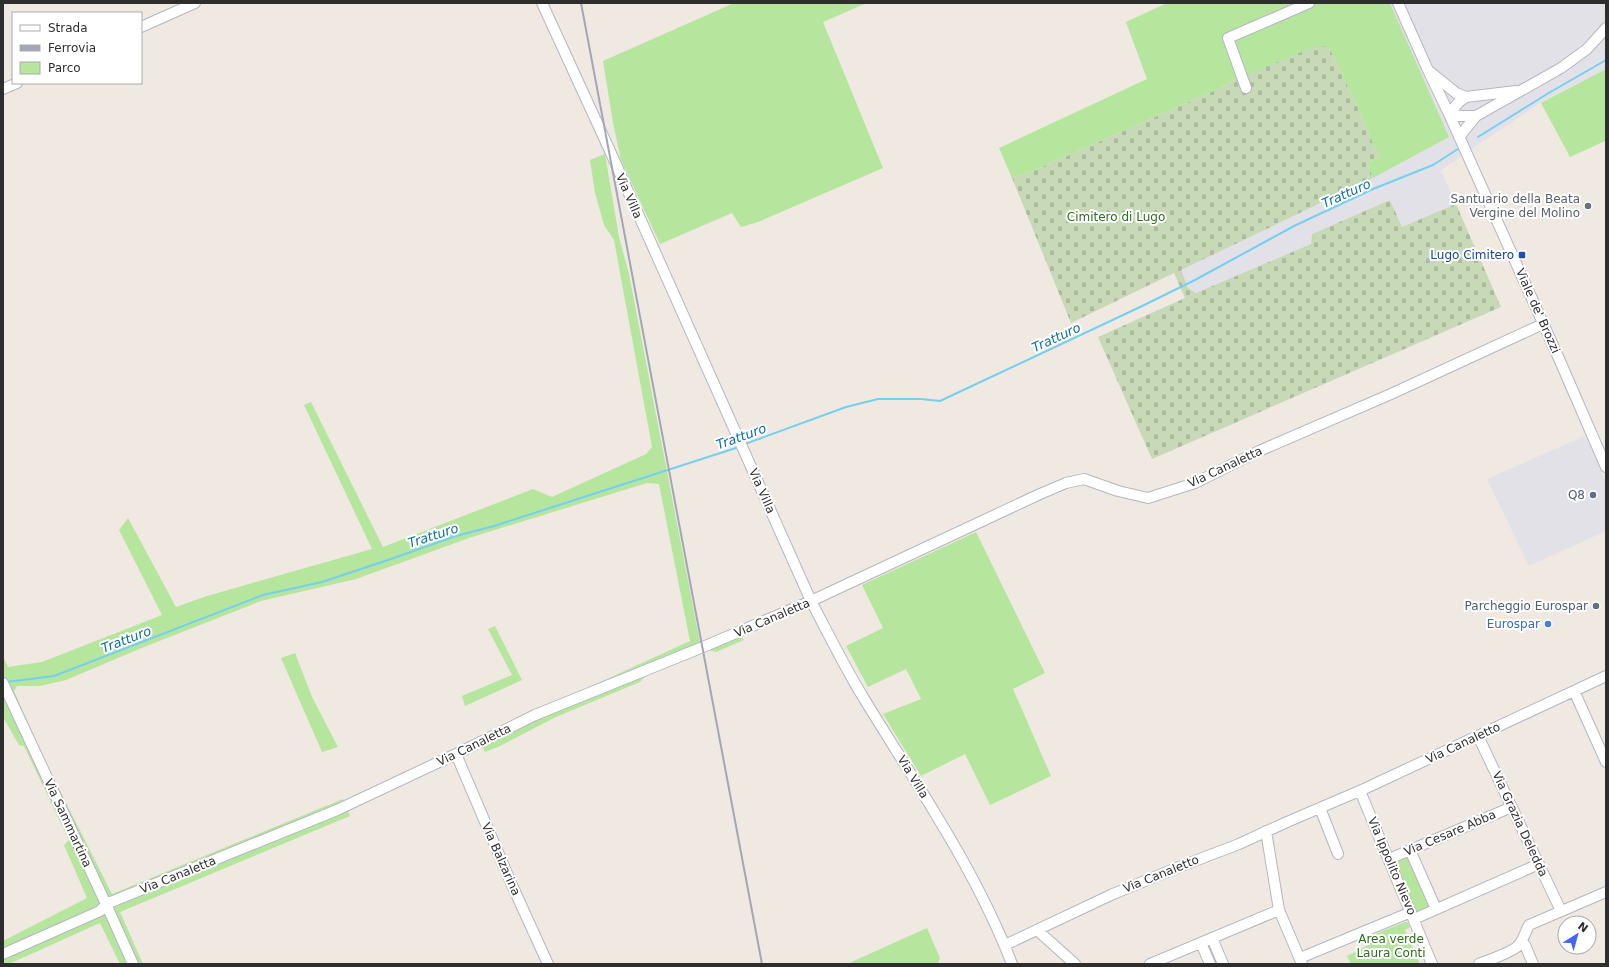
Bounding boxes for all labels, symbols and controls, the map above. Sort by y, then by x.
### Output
legend [12,12,142,84]
text: Strada [48,21,88,35]
text: Ferrovia [48,41,96,55]
text: Parco [48,61,81,75]
street label: Via Villa [613,171,645,221]
water label: Tratturo [1319,176,1373,211]
place label: Santuario della Beata Vergine del Molino [1450,192,1580,220]
marker: Santuario della Beata Vergine del Molino [1583,201,1593,211]
park label: Cimitero di Lugo [1067,210,1165,224]
place label: Lugo Cimitero [1430,248,1514,262]
marker: Lugo Cimitero [1517,250,1527,260]
street label: Viale de' Brozzi [1513,266,1563,356]
water label: Tratturo [1029,320,1083,355]
water label: Tratturo [714,421,768,452]
street label: Via Canaletta [1186,444,1264,490]
street label: Via Villa [746,466,778,516]
place label: Q8 [1568,488,1585,502]
marker: Q8 [1588,490,1598,500]
water label: Tratturo [406,520,460,551]
street label: Via Canaletta [732,596,812,640]
place label: Parcheggio Eurospar [1465,599,1588,613]
marker: Parcheggio Eurospar [1591,601,1601,611]
place label: Eurospar [1487,617,1540,631]
marker: Eurospar [1543,619,1553,629]
water label: Tratturo [99,623,153,656]
street label: Via Canaletto [1424,720,1502,766]
street label: Via Canaletta [435,721,513,769]
street label: Via Villa [894,753,932,801]
street label: Via Grazia Deledda [1489,769,1551,879]
street label: Via Sammartina [41,776,95,870]
street label: Via Cesare Abba [1402,807,1498,859]
street label: Via Ippolito Nievo [1365,815,1419,917]
street label: Via Balzarina [479,820,523,898]
street label: Via Canaletto [1121,852,1201,896]
street label: Via Canaletta [138,853,218,897]
north arrow [1557,915,1597,955]
text: N [1575,919,1590,935]
park label: Area verde Laura Conti [1356,932,1426,960]

